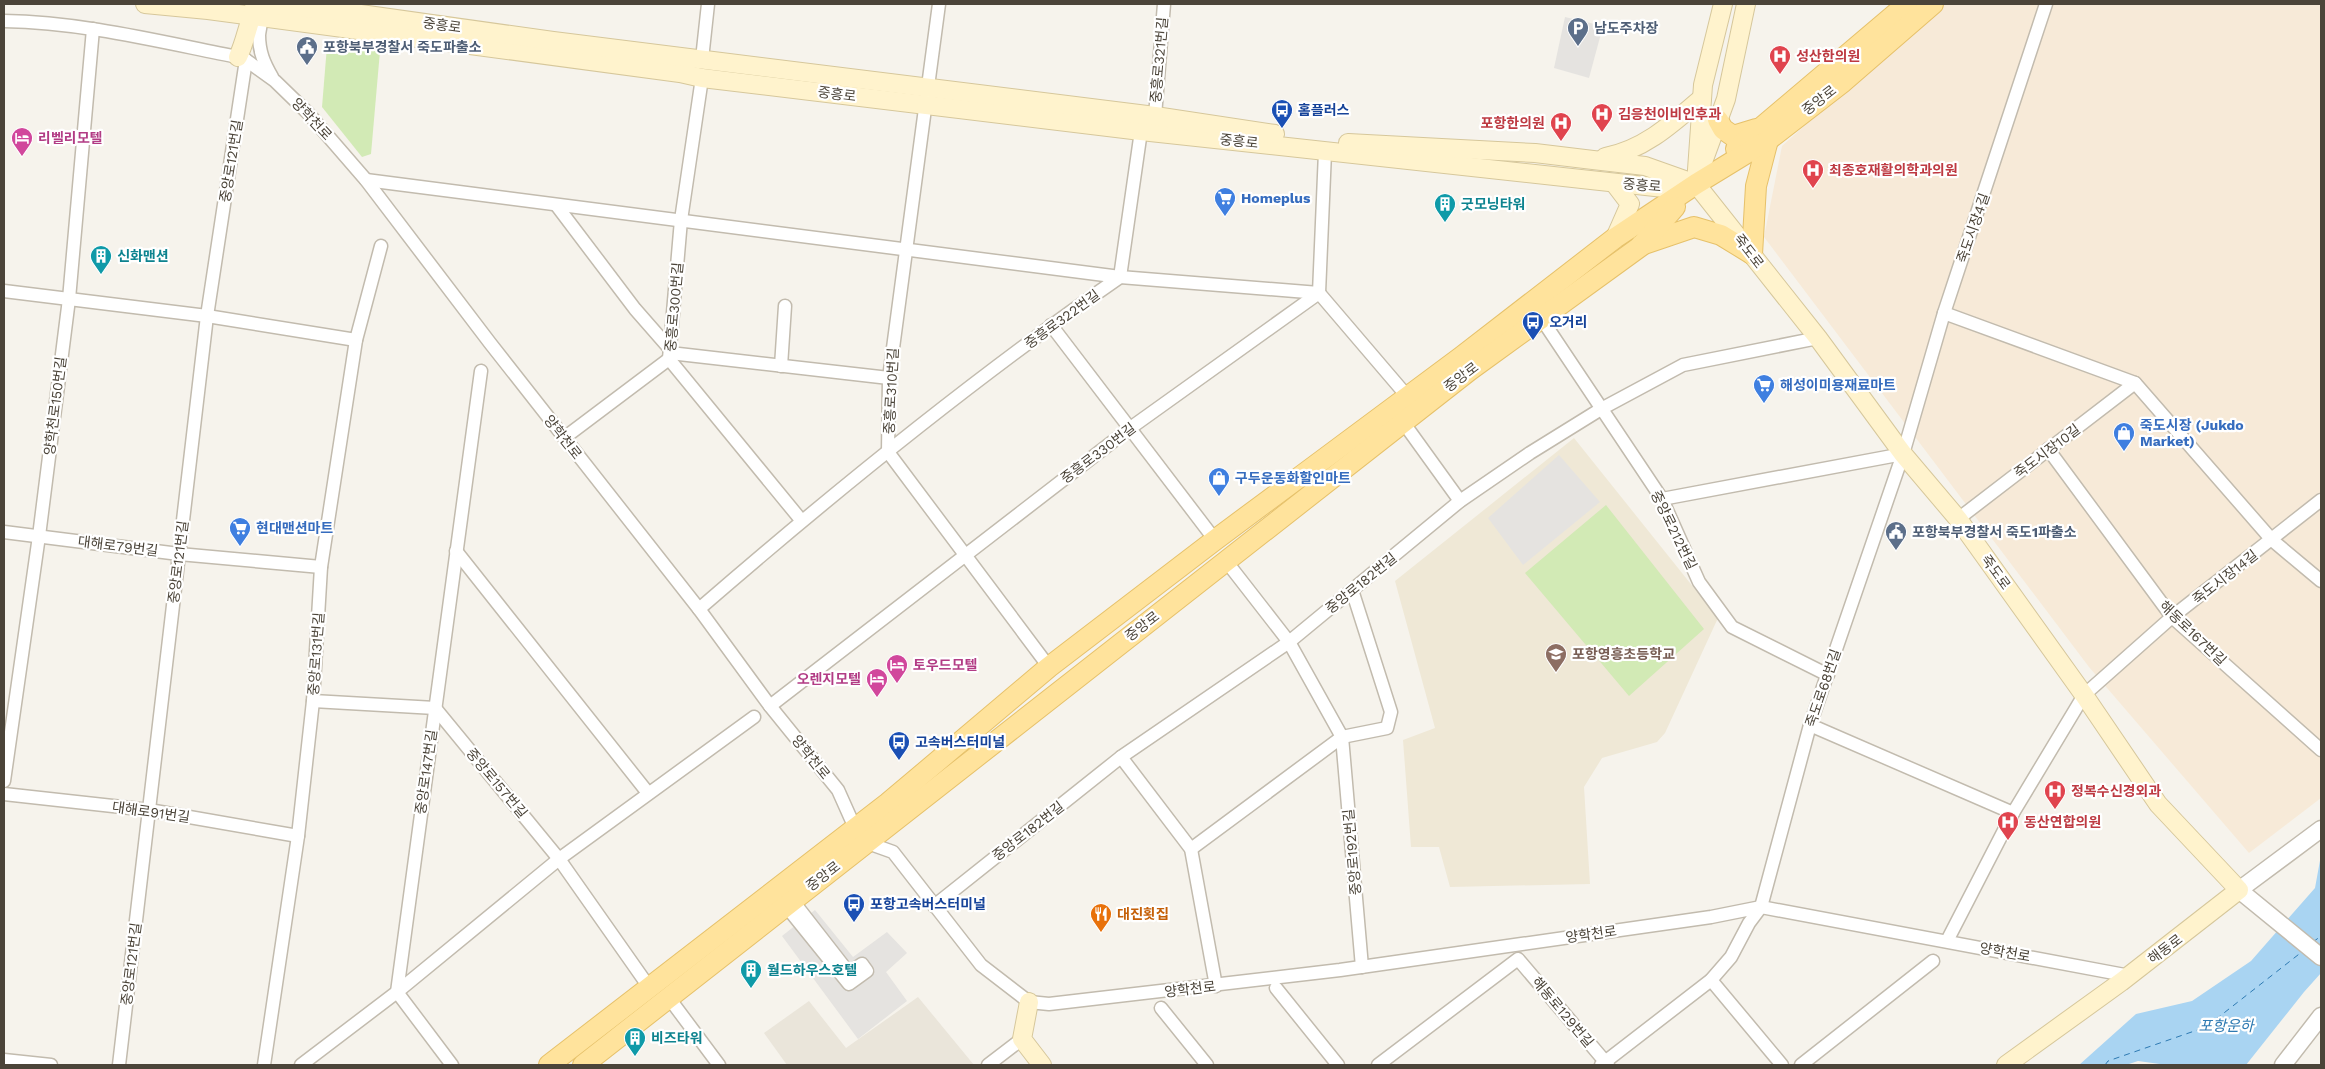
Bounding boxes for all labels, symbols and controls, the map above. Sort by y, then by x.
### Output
street label: 중흥로 [422,14,462,36]
street label: 중흥로321번길 [1147,16,1171,104]
parking icon: 남도주차장 [1566,16,1590,47]
place label: 남도주차장 [1594,20,1659,36]
public building icon: 포항북부경찰서 죽도파출소 [295,35,319,66]
place label: 포항북부경찰서 죽도파출소 [323,39,482,55]
hospital icon: 성산한의원 [1768,44,1792,75]
place label: 성산한의원 [1796,48,1860,64]
street label: 중앙로 [1799,82,1839,118]
street label: 중흥로 [817,84,857,104]
street label: 양학천로 [289,95,335,143]
bus stop icon: 홈플러스 [1270,98,1294,129]
place label: 홈플러스 [1298,102,1350,118]
hospital icon: 김응천이비인후과 [1590,102,1614,133]
place label: 김응천이비인후과 [1618,106,1721,122]
hospital icon: 포항한의원 [1549,111,1573,142]
place label: 포항한의원 [1481,115,1545,131]
street label: 중앙로121번길 [217,119,245,203]
hotel icon: 리벨리모텔 [10,126,34,157]
place label: 리벨리모텔 [38,130,103,146]
street label: 중흥로 [1219,131,1259,151]
hospital icon: 최종호재활의학과의원 [1801,158,1825,189]
place label: 최종호재활의학과의원 [1829,162,1958,178]
street label: 중흥로 [1622,175,1662,195]
supermarket icon: Homeplus [1213,186,1237,217]
place label: Homeplus [1241,190,1311,206]
street label: 죽도시장4길 [1954,191,1992,265]
building icon: 굿모닝타워 [1433,192,1457,223]
place label: 굿모닝타워 [1461,196,1525,212]
street label: 죽도로 [1731,231,1767,271]
building icon: 신화맨션 [89,244,113,275]
place label: 신화맨션 [117,248,169,264]
street label: 중흥로300번길 [662,261,686,353]
street label: 중흥로322번길 [1021,286,1103,352]
bus stop icon: 오거리 [1521,310,1545,341]
place label: 오거리 [1549,314,1588,330]
street label: 중흥로310번길 [881,347,901,435]
street label: 양학천로150번길 [41,356,69,456]
street label: 중앙로 [1441,359,1481,395]
supermarket icon: 해성이미용재료마트 [1752,373,1776,404]
place label: 해성이미용재료마트 [1780,377,1896,393]
street label: 양학천로 [541,412,585,462]
place label: 죽도시장 (Jukdo Market) [2140,417,2244,449]
street label: 중흥로330번길 [1057,420,1139,486]
street label: 죽도시장10길 [2011,421,2083,481]
shop icon: 죽도시장 (Jukdo Market) [2112,421,2136,452]
shop icon: 구두운동화할인마트 [1207,466,1231,497]
place label: 구두운동화할인마트 [1235,470,1351,486]
street label: 중앙로212번길 [1648,488,1700,572]
supermarket icon: 현대맨션마트 [228,516,252,547]
street label: 중앙로121번길 [165,520,191,604]
place label: 현대맨션마트 [256,520,333,536]
public building icon: 포항북부경찰서 죽도1파출소 [1884,520,1908,551]
place label: 포항북부경찰서 죽도1파출소 [1912,524,2077,540]
street label: 대해로79번길 [77,533,159,559]
street label: 죽도시장14길 [2189,547,2261,607]
street label: 중앙로182번길 [1322,550,1400,616]
street label: 죽도로 [1978,552,2014,592]
street label: 해동로167번길 [2156,597,2230,669]
street label: 중앙로 [1122,608,1162,644]
street label: 중앙로131번길 [305,612,327,696]
school or university icon: 포항영흥초등학교 [1544,642,1568,673]
place label: 포항영흥초등학교 [1572,646,1675,662]
street label: 죽도로68번길 [1802,647,1844,729]
hotel icon: 토우드모텔 [885,653,909,684]
place label: 토우드모텔 [913,657,978,673]
hotel icon: 오렌지모텔 [865,667,889,698]
place label: 오렌지모텔 [797,671,861,687]
street label: 중앙로147번길 [412,729,440,815]
bus stop icon: 고속버스터미널 [887,730,911,761]
street label: 양학천로 [789,732,834,782]
place label: 고속버스터미널 [915,734,1005,750]
street label: 중앙로157번길 [463,745,531,821]
hospital icon: 정복수신경외과 [2043,779,2067,810]
place label: 정복수신경외과 [2071,783,2161,799]
street label: 중앙로182번길 [989,798,1067,864]
street label: 대해로91번길 [111,799,191,825]
street label: 중앙로192번길 [1340,808,1364,896]
hospital icon: 동산연합의원 [1996,810,2020,841]
place label: 동산연합의원 [2024,814,2101,830]
street label: 중앙로 [803,858,843,894]
bus stop icon: 포항고속버스터미널 [842,892,866,923]
place label: 포항고속버스터미널 [870,896,986,912]
restaurant icon: 대진횟집 [1089,902,1113,933]
place label: 대진횟집 [1117,906,1169,922]
street label: 중앙로121번길 [118,922,144,1006]
street label: 양학천로 [1564,922,1618,946]
street label: 해동로 [2145,931,2185,967]
street label: 양학천로 [1978,940,2032,964]
building icon: 월드하우스호텔 [739,958,763,989]
place label: 월드하우스호텔 [767,962,857,978]
street label: 해동로129번길 [1529,974,1597,1050]
street label: 양학천로 [1163,978,1217,1000]
water label: 포항운하 [2198,1017,2256,1035]
building icon: 비즈타워 [623,1026,647,1057]
place label: 비즈타워 [651,1030,703,1046]

